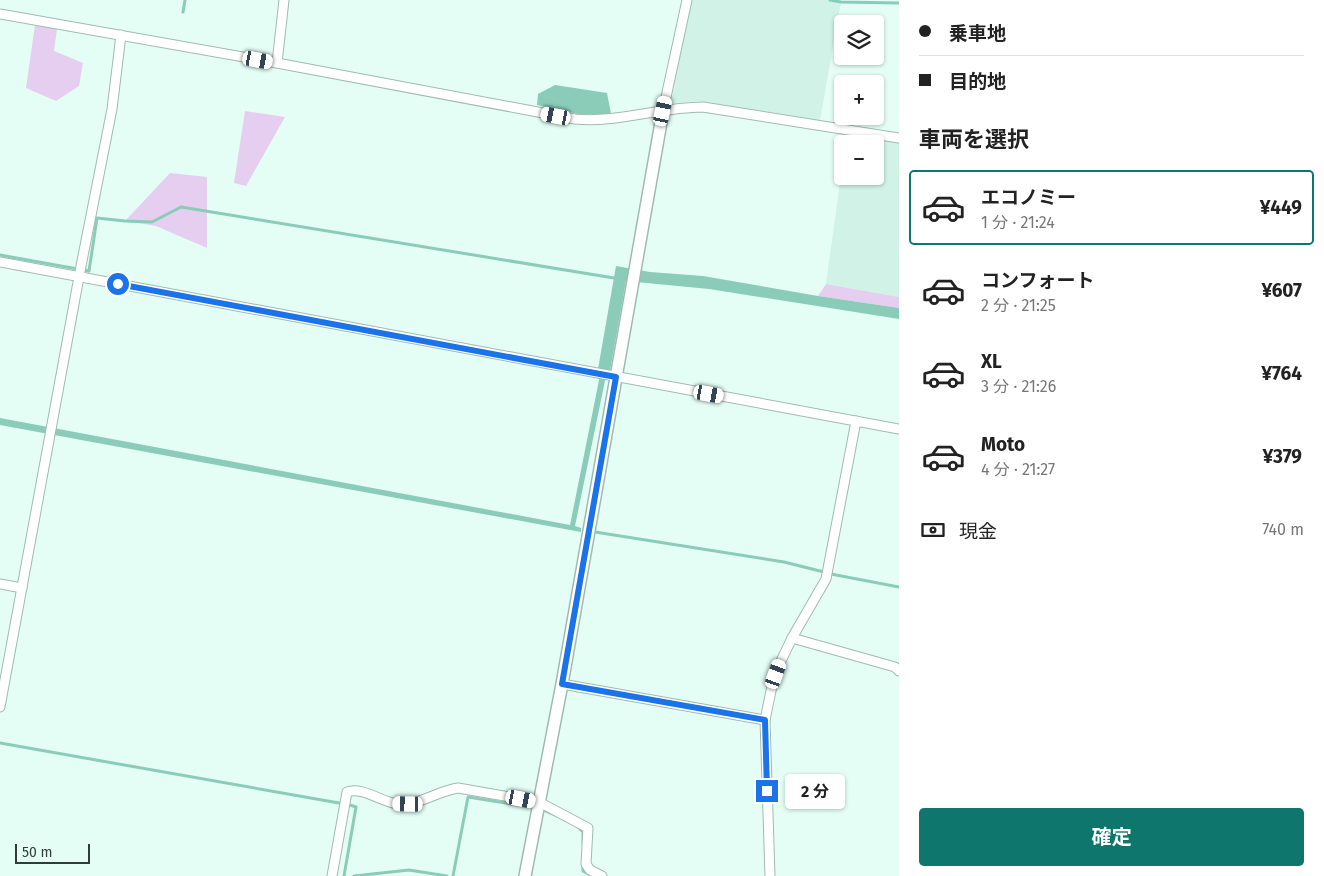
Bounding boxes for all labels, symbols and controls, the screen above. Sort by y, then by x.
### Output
map controls [834,15,884,185]
button: layers [834,15,884,65]
text: 乗車地 [949,22,1006,45]
car [241,50,274,70]
text: 目的地 [949,70,1006,93]
button: + [834,75,884,125]
car [652,95,673,127]
car [539,106,572,126]
text: 車両を選択 [919,126,1029,153]
button: − [834,135,884,185]
icon: car [921,185,966,230]
text: エコノミー [981,186,1076,209]
text: ¥449 [1260,196,1302,219]
text: 1 分 · 21:24 [981,213,1055,232]
icon: car [921,268,966,313]
text: コンフォート [981,269,1094,292]
route start [107,273,129,295]
text: ¥607 [1261,279,1302,302]
text: 2 分 · 21:25 [981,296,1056,315]
text: XL [981,350,1002,373]
icon: car [921,351,966,396]
text: ¥764 [1261,362,1302,385]
text: 3 分 · 21:26 [981,377,1056,396]
car [692,384,725,404]
text: Moto [981,433,1025,456]
icon: car [921,434,966,479]
text: ¥379 [1262,445,1302,468]
text: 4 分 · 21:27 [981,460,1055,479]
icon: cash [919,516,947,544]
text: 現金 [959,520,997,543]
text: 740 m [1262,520,1304,539]
car [763,657,788,691]
callout: 2 分 [784,774,844,808]
route end [756,780,778,802]
text: 2 分 [801,782,829,801]
car [504,789,537,809]
car [392,796,423,812]
button: 確定 [919,808,1304,866]
scale bar [15,841,90,864]
text: 50 m [22,844,53,861]

